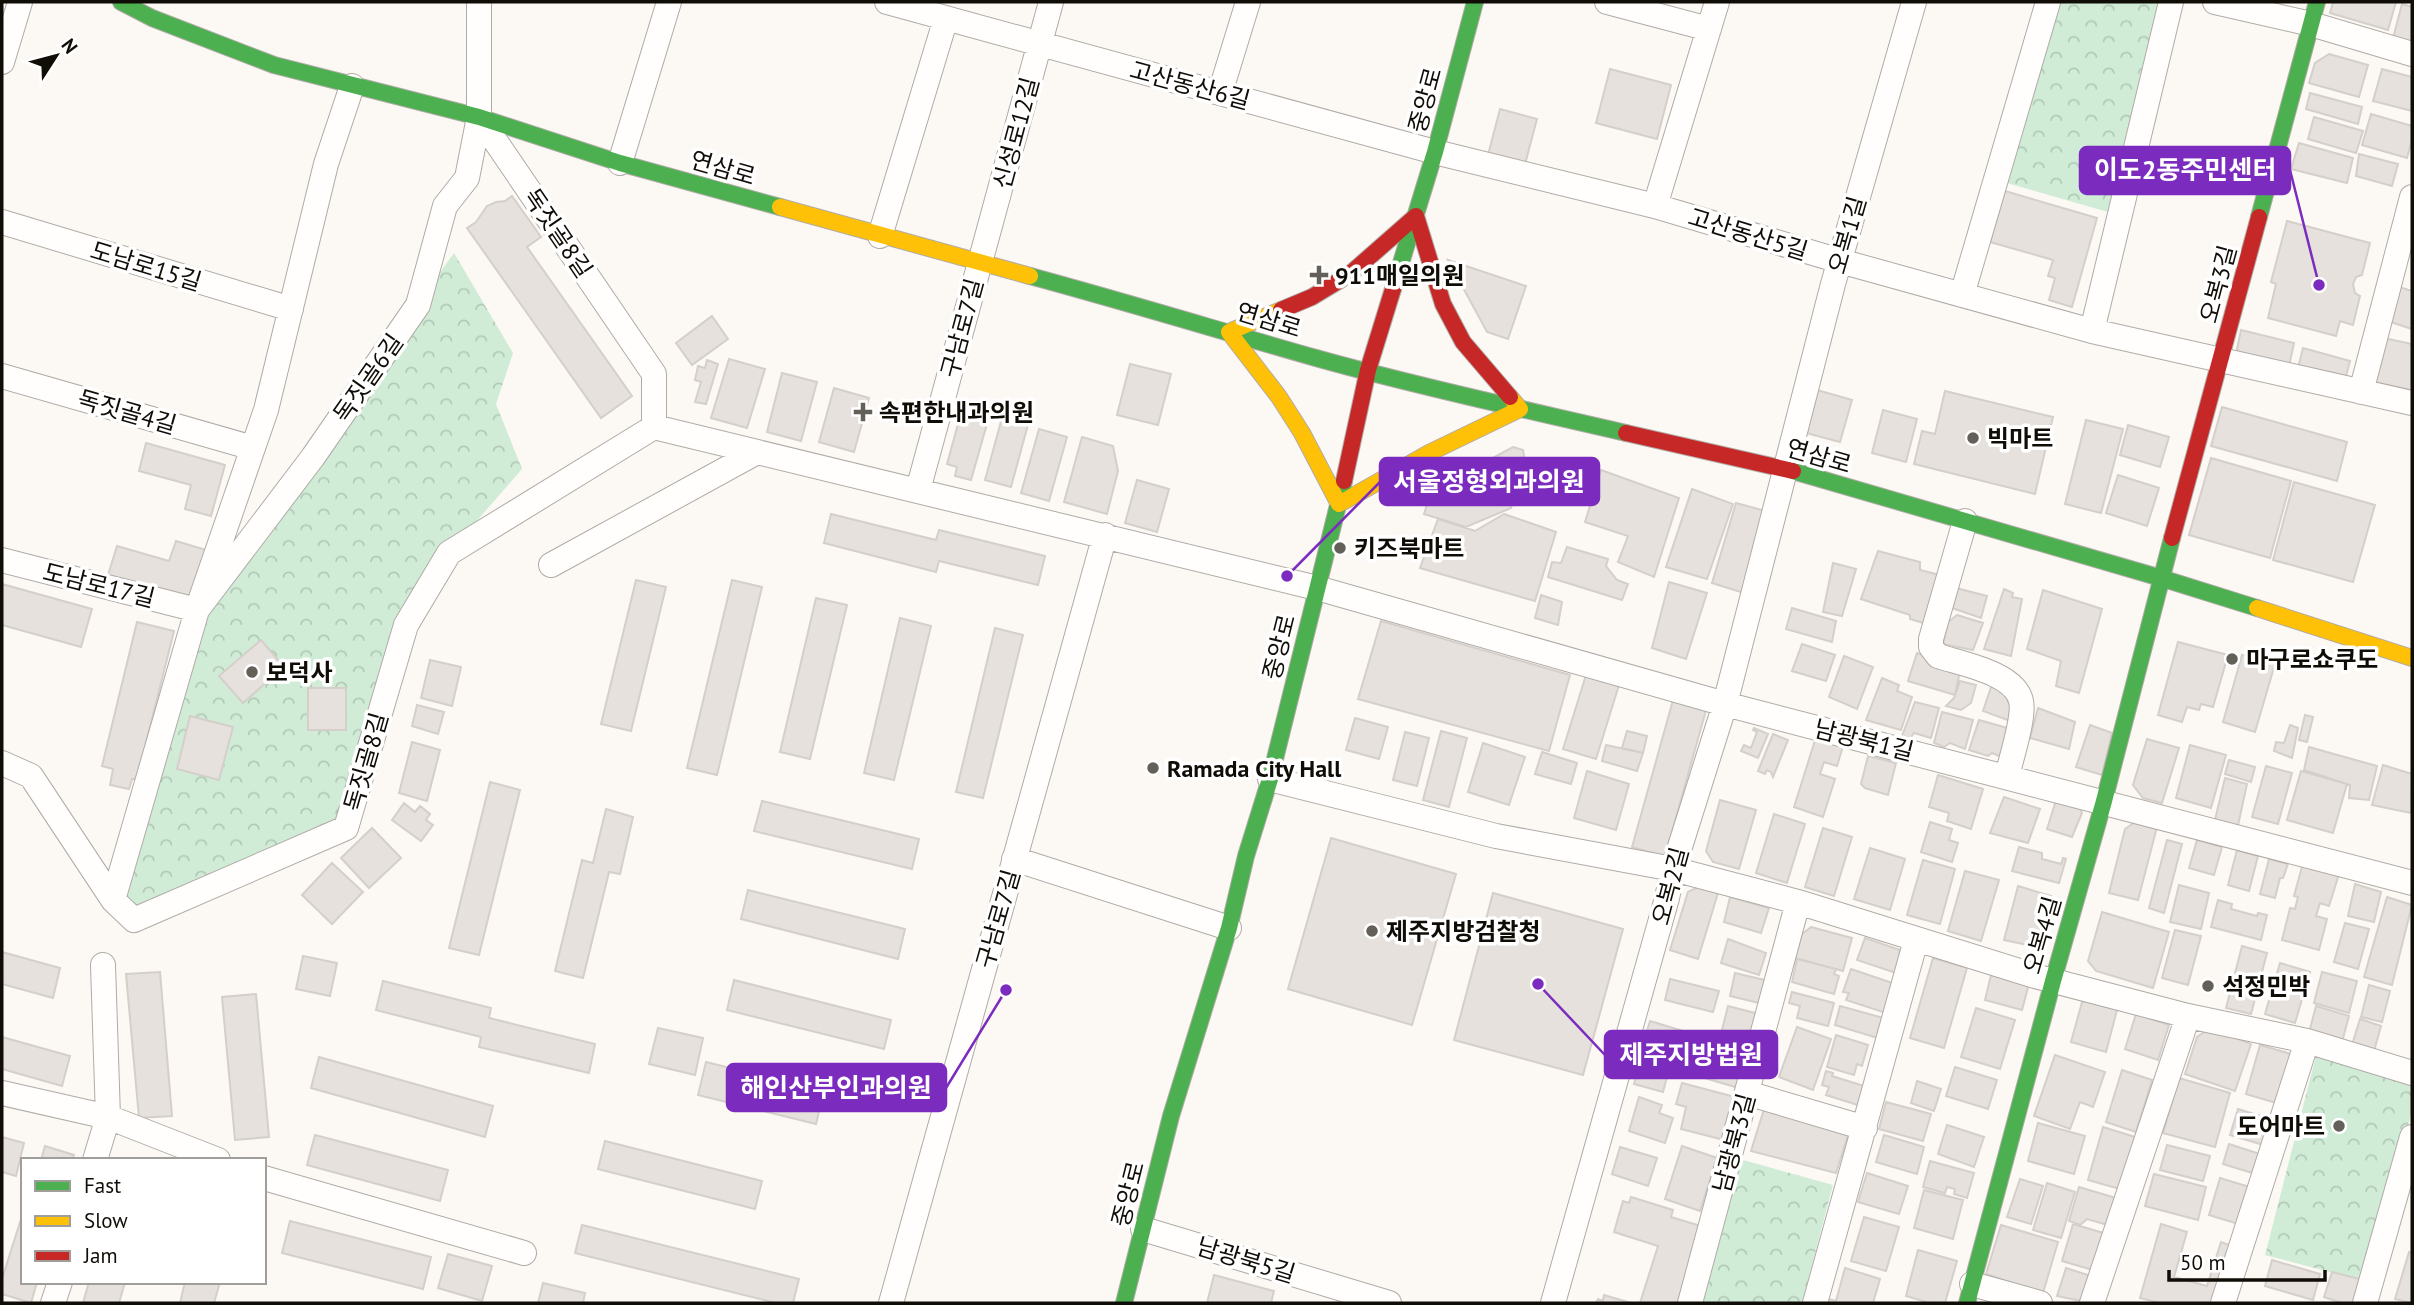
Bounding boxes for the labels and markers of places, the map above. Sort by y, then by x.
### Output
callout: 이도2동주민센터 [2080,147,2290,194]
place label: 911매일의원 [1335,260,1464,291]
marker: 911매일의원 [1309,265,1329,285]
place label: 속편한내과의원 [879,397,1034,428]
marker: 속편한내과의원 [853,402,873,422]
place label: 빅마트 [1987,423,2053,454]
marker: 빅마트 [1965,430,1981,446]
callout: 서울정형외과의원 [1380,458,1599,505]
place label: 키즈북마트 [1354,533,1464,564]
marker: 키즈북마트 [1332,540,1348,556]
place label: 마구로쇼쿠도 [2246,644,2378,675]
marker: 마구로쇼쿠도 [2224,651,2240,667]
place label: 보덕사 [266,657,332,688]
marker: 보덕사 [244,664,260,680]
place label: Ramada City Hall [1167,753,1342,784]
marker: Ramada City Hall [1145,760,1161,776]
place label: 제주지방검찰청 [1386,916,1541,947]
marker: 제주지방검찰청 [1364,923,1380,939]
place label: 석정민박 [2222,971,2310,1002]
marker: 석정민박 [2200,978,2216,994]
callout: 제주지방법원 [1605,1031,1777,1078]
callout: 해인산부인과의원 [727,1064,946,1111]
place label: 도어마트 [2237,1111,2325,1142]
marker: 도어마트 [2331,1118,2347,1134]

